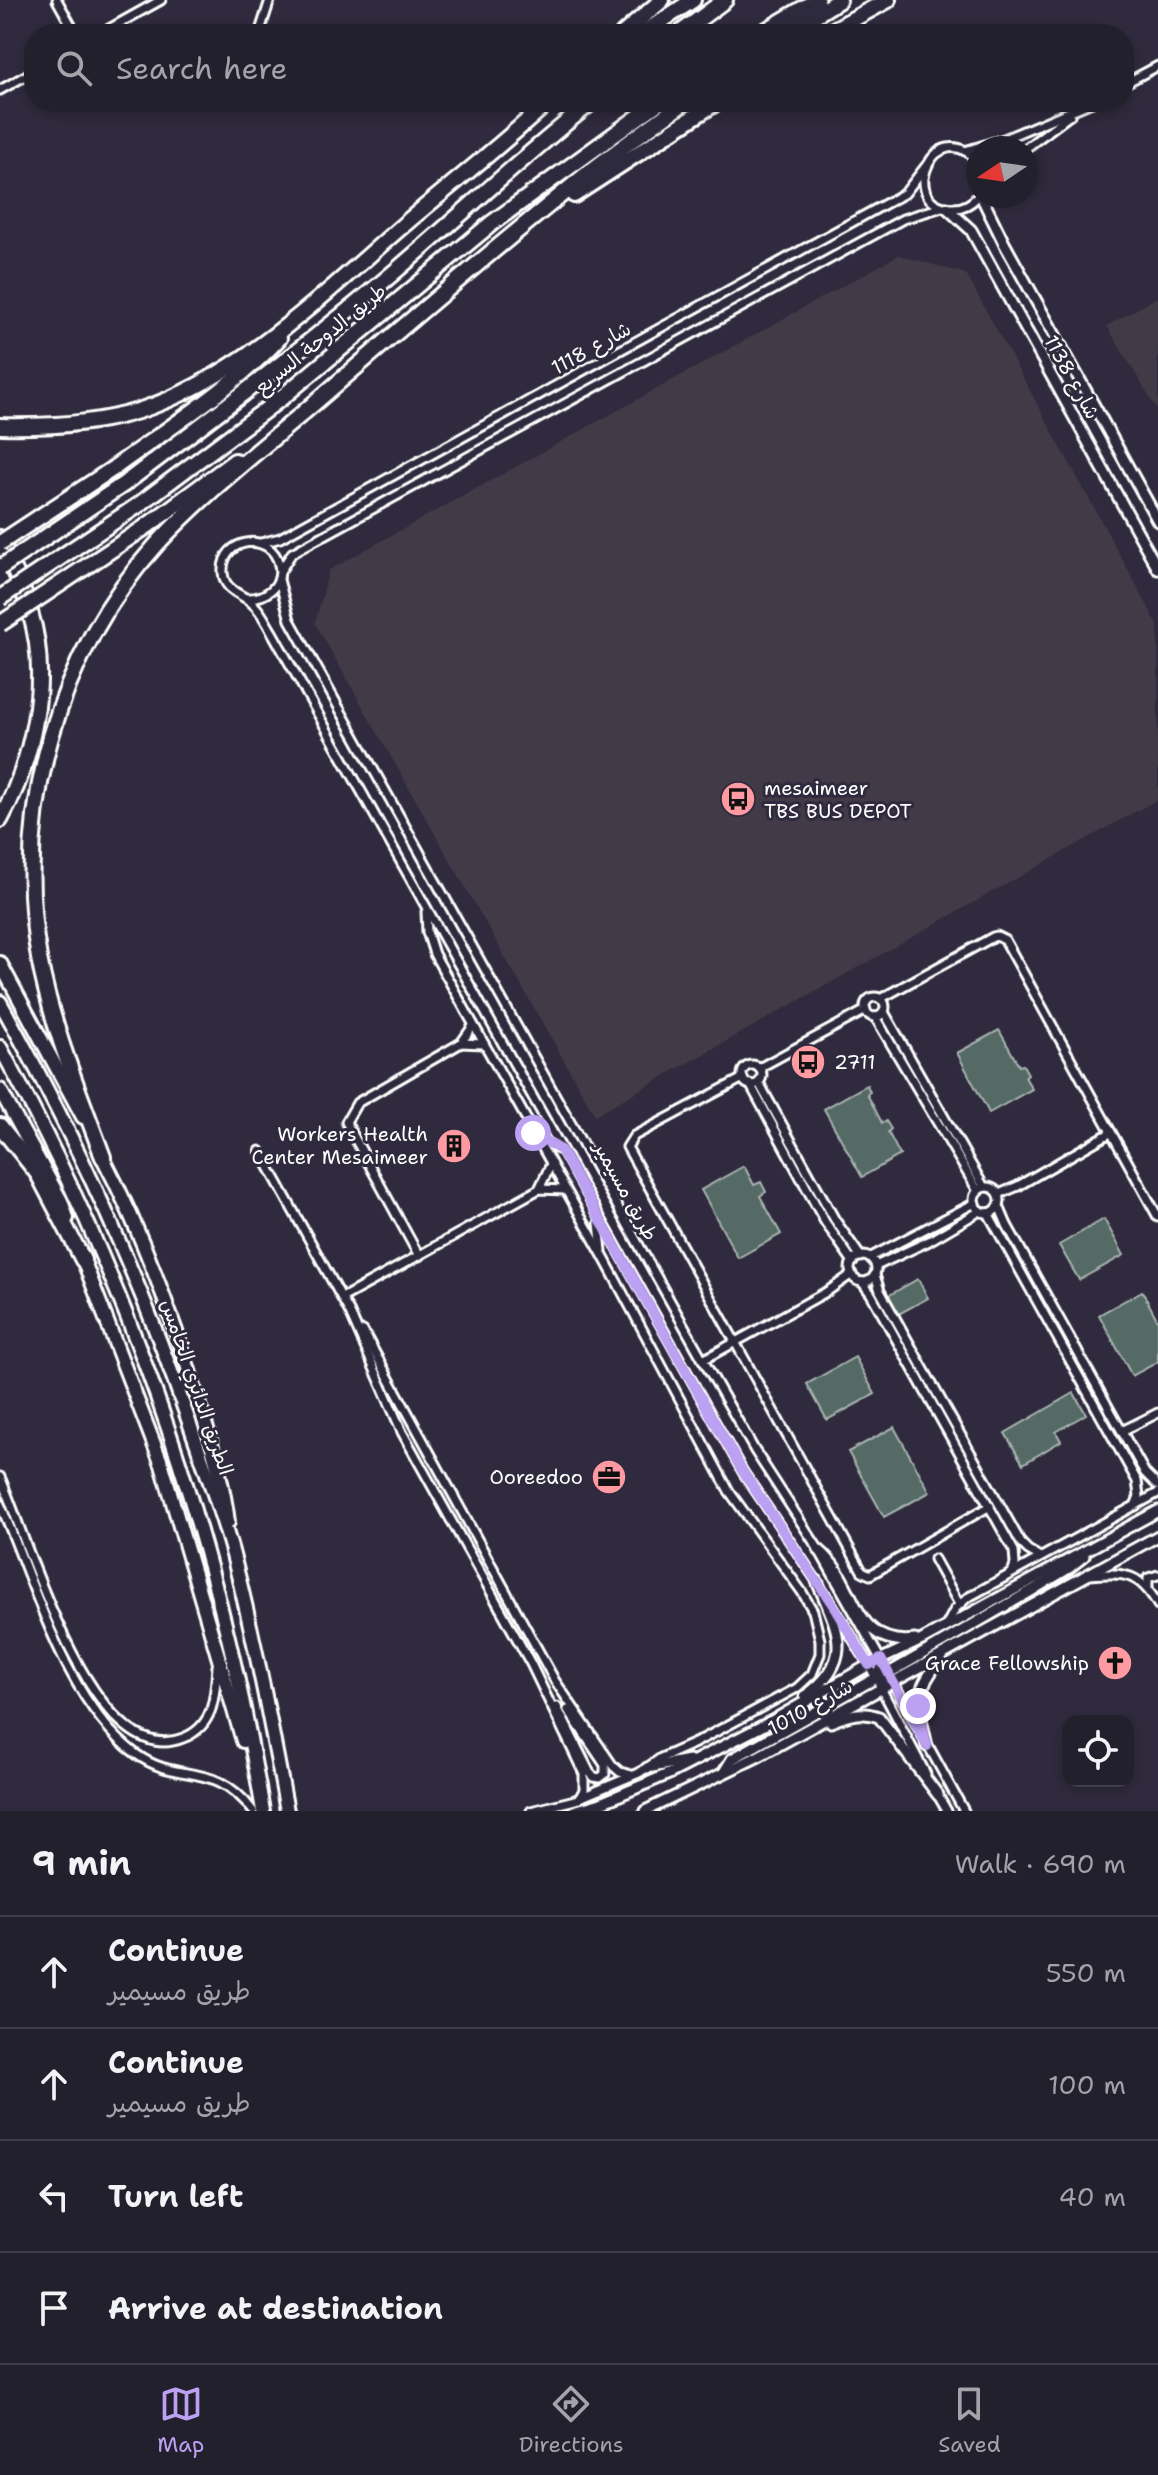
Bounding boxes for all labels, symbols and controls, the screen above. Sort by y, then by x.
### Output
search box [24,24,1134,112]
icon: search [52,46,96,90]
text: Search here [116,48,287,89]
north arrow [966,136,1038,208]
street label: طريق الدوحة السريع [249,278,393,402]
street label: شارع 1118 [546,315,636,381]
street label: شارع 1138 [1037,330,1106,424]
place label: mesaimeer TBS BUS DEPOT [764,775,912,824]
bus stop icon: mesaimeer TBS BUS DEPOT [719,780,757,818]
bus stop icon: 2711 [789,1043,827,1081]
place label: 2711 [834,1049,876,1075]
route start [515,1115,551,1151]
place label: Workers Health Center Mesaimeer [251,1121,428,1170]
building icon: Workers Health Center Mesaimeer [435,1127,473,1165]
street label: طريق مسيمير [587,1135,664,1245]
street label: الطريق الدائري الخامس [153,1296,239,1479]
office icon: Ooreedoo [590,1458,628,1496]
place label: Ooreedoo [489,1464,583,1490]
church icon: Grace Fellowship [1096,1644,1134,1682]
place label: Grace Fellowship [925,1650,1089,1676]
street label: شارع 1010 [763,1673,858,1742]
route end [900,1688,936,1724]
map controls [1062,1715,1134,1787]
button: locate [1062,1715,1134,1787]
text: 9 min [32,1840,131,1886]
text: Walk · 690 m [955,1846,1126,1881]
text: Continue [108,1930,244,1971]
icon: ahead [32,1950,76,1994]
text: 550 m [1046,1955,1126,1990]
text: طريق مسيمير [108,1973,251,2008]
text: Continue [108,2042,244,2083]
icon: ahead [32,2062,76,2106]
text: 100 m [1048,2067,1126,2102]
text: طريق مسيمير [108,2085,251,2120]
icon: left [32,2174,76,2218]
text: Turn left [108,2176,243,2217]
text: 40 m [1059,2179,1126,2214]
icon: arrive [32,2286,76,2330]
text: Arrive at destination [108,2288,443,2329]
tab: Map [157,2382,204,2459]
tab: Directions [519,2382,624,2459]
tab: Saved [938,2382,1001,2459]

